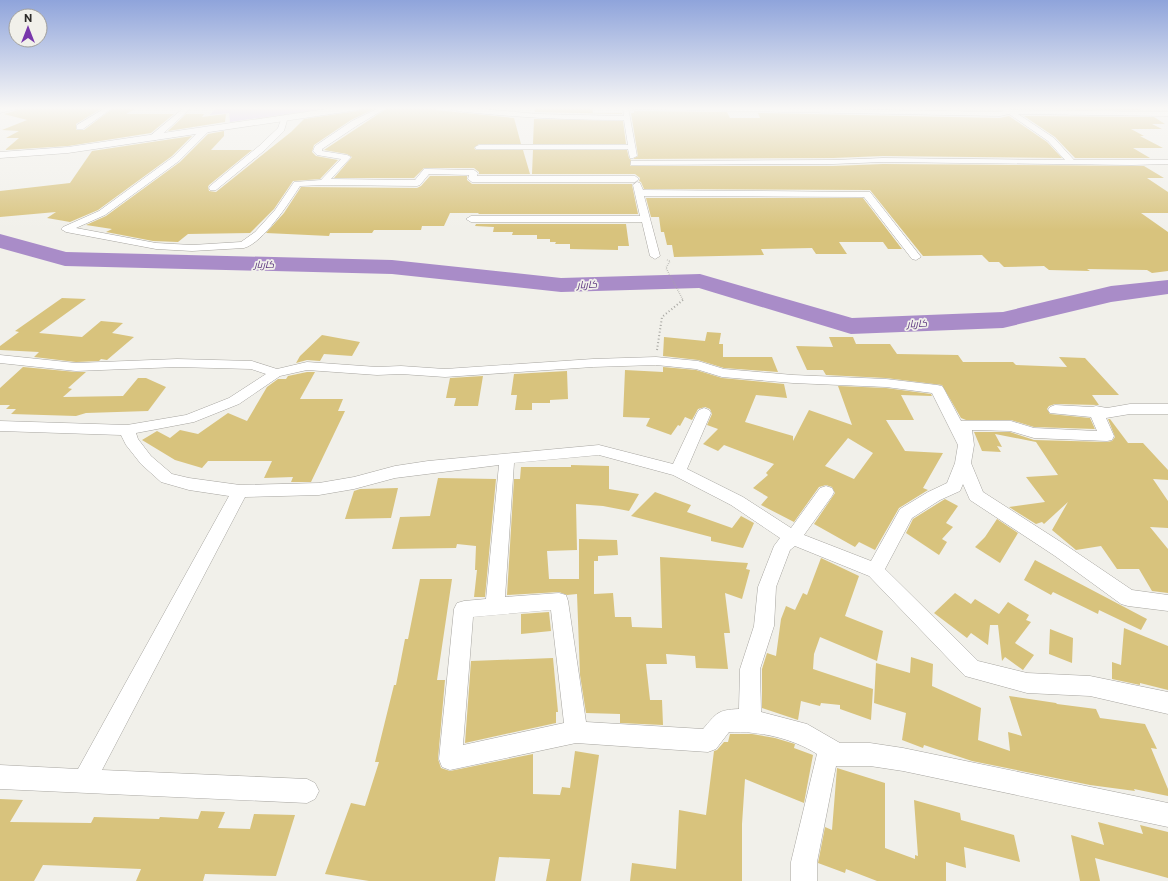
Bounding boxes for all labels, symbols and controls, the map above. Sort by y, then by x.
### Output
north arrow [8,8,48,48]
text: N [24,11,32,24]
water label: کاربار [252,258,275,271]
water label: کاربار [575,278,598,291]
water label: کاربار [905,317,928,330]

